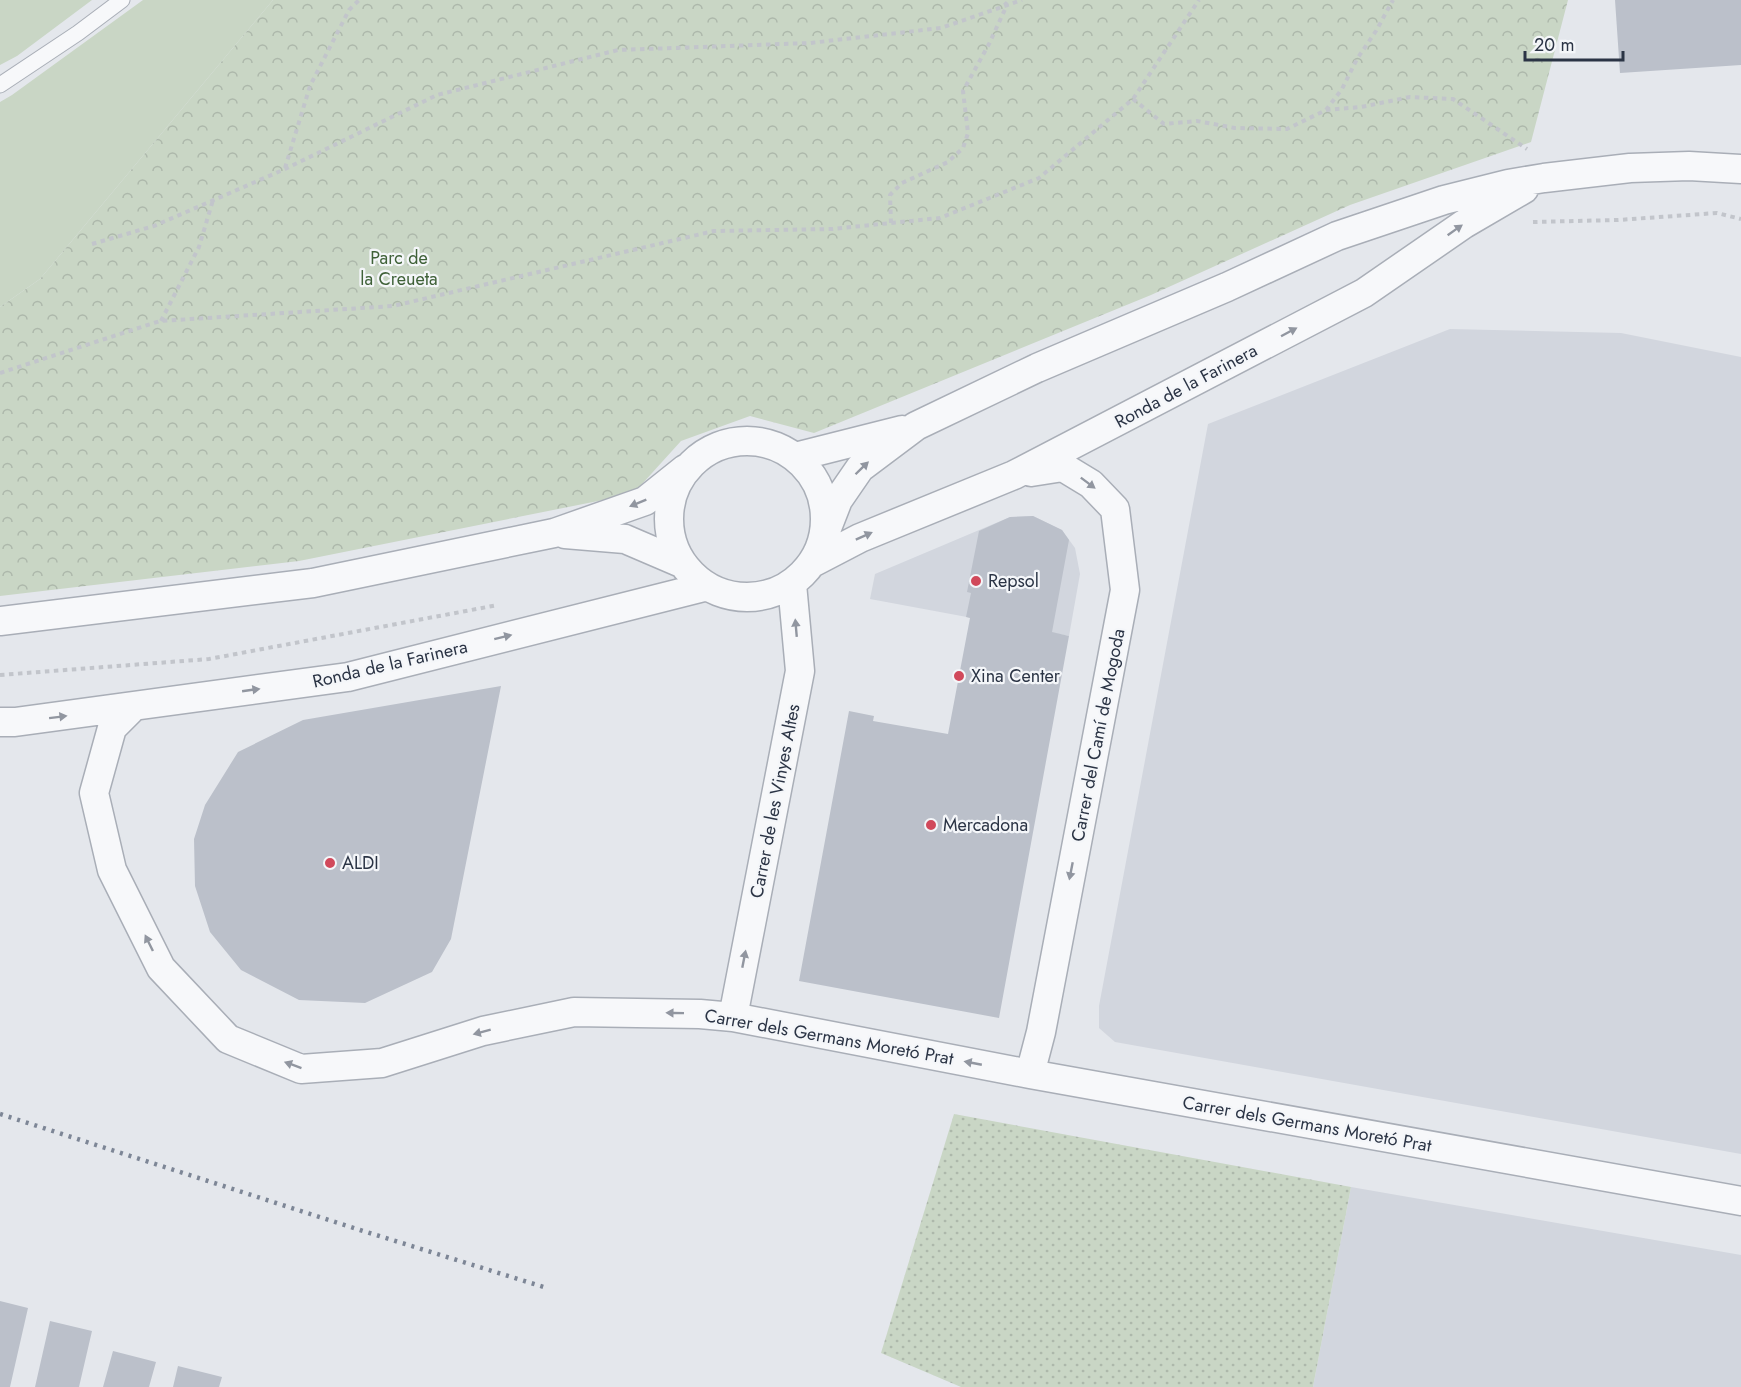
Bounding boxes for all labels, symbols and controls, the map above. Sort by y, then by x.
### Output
scale bar [1525,24,1622,62]
text: 20 m [1534,32,1574,58]
one-way arrow [1447,224,1463,236]
park label: Parc de la Creueta [360,245,438,292]
one-way arrow [1281,327,1298,336]
street label: Ronda de la Farinera [1110,337,1262,435]
one-way arrow [855,461,870,475]
one-way arrow [1080,477,1096,489]
one-way arrow [628,498,646,508]
one-way arrow [855,531,873,540]
place label: Repsol [988,568,1039,594]
marker: Repsol [969,574,983,588]
one-way arrow [791,618,801,637]
street label: Carrer del Camí de Mogoda [1065,626,1131,844]
one-way arrow [494,632,513,642]
street label: Ronda de la Farinera [310,634,470,694]
place label: Xina Center [971,663,1061,689]
marker: Xina Center [952,669,966,683]
one-way arrow [242,686,261,695]
street label: Carrer de les Vinyes Altes [743,702,807,900]
one-way arrow [49,712,68,722]
place label: Mercadona [943,812,1028,838]
marker: Mercadona [924,818,938,832]
place label: ALDI [342,850,379,876]
marker: ALDI [323,856,337,870]
one-way arrow [1067,861,1076,880]
one-way arrow [144,935,153,952]
one-way arrow [740,950,749,969]
street label: Carrer dels Germans Moretó Prat [703,1002,956,1072]
one-way arrow [665,1008,684,1018]
one-way arrow [473,1027,491,1037]
one-way arrow [963,1058,982,1067]
one-way arrow [283,1060,301,1070]
street label: Carrer dels Germans Moretó Prat [1181,1089,1434,1159]

